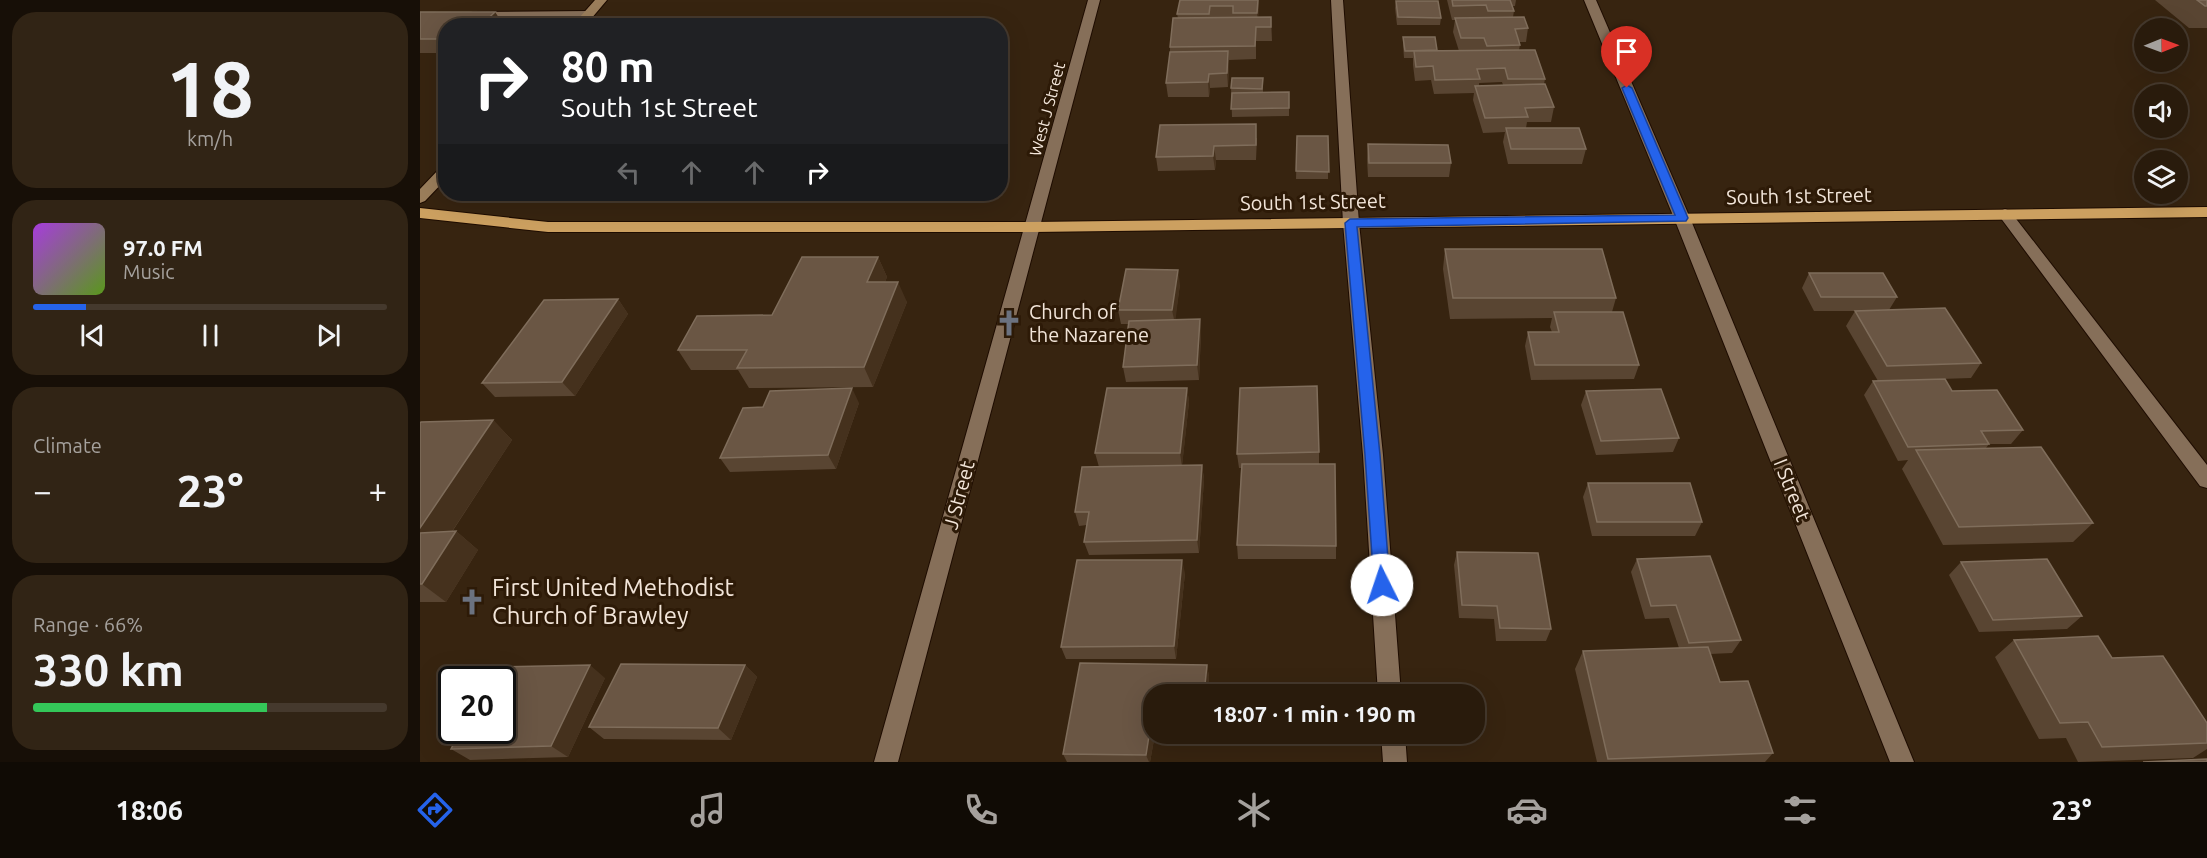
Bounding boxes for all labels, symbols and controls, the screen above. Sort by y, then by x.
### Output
north arrow [2134,18,2188,72]
map controls [2134,18,2188,204]
pin [1601,26,1652,88]
icon: arrive [1610,35,1643,68]
icon: right [462,42,540,120]
text: 80 m [561,43,655,90]
text: 18 [166,44,254,132]
street label: West J Street [1026,59,1068,158]
button: sound [2134,84,2188,138]
text: South 1st Street [561,92,758,122]
text: km/h [187,127,233,150]
button: layers [2134,150,2188,204]
icon: left [612,156,645,189]
icon: ahead [675,156,708,189]
icon: ahead [738,156,771,189]
icon: right [801,156,834,189]
street label: South 1st Street [1726,183,1872,208]
street label: South 1st Street [1240,189,1386,214]
text: 97.0 FM [123,235,203,260]
text: Music [123,260,175,283]
place label: Church of the Nazarene [1029,300,1149,346]
church icon: Church of the Nazarene [994,308,1024,338]
icon: previous [76,319,109,352]
icon: pause [194,319,227,352]
icon: next [312,319,345,352]
text: Climate [33,434,102,457]
street label: I Street [1770,455,1815,525]
street label: J Street [938,458,979,532]
text: 23° [177,465,243,516]
text: − [33,472,52,509]
text: + [368,472,387,509]
position arrow [1350,553,1414,617]
place label: First United Methodist Church of Brawley [492,574,735,629]
church icon: First United Methodist Church of Brawley [457,587,487,617]
text: Range · 66% [33,613,143,636]
text: 330 km [33,644,184,695]
speed limit sign: 20 [438,666,516,744]
text: 18:07 · 1 min · 190 m [1212,701,1416,726]
icon: directions [414,789,456,831]
icon: music [687,789,729,831]
icon: phone [960,789,1002,831]
icon: climate [1233,789,1275,831]
icon: car [1506,789,1548,831]
icon: filters [1779,789,1821,831]
text: 18:06 [115,795,183,825]
text: 23° [2051,795,2091,825]

